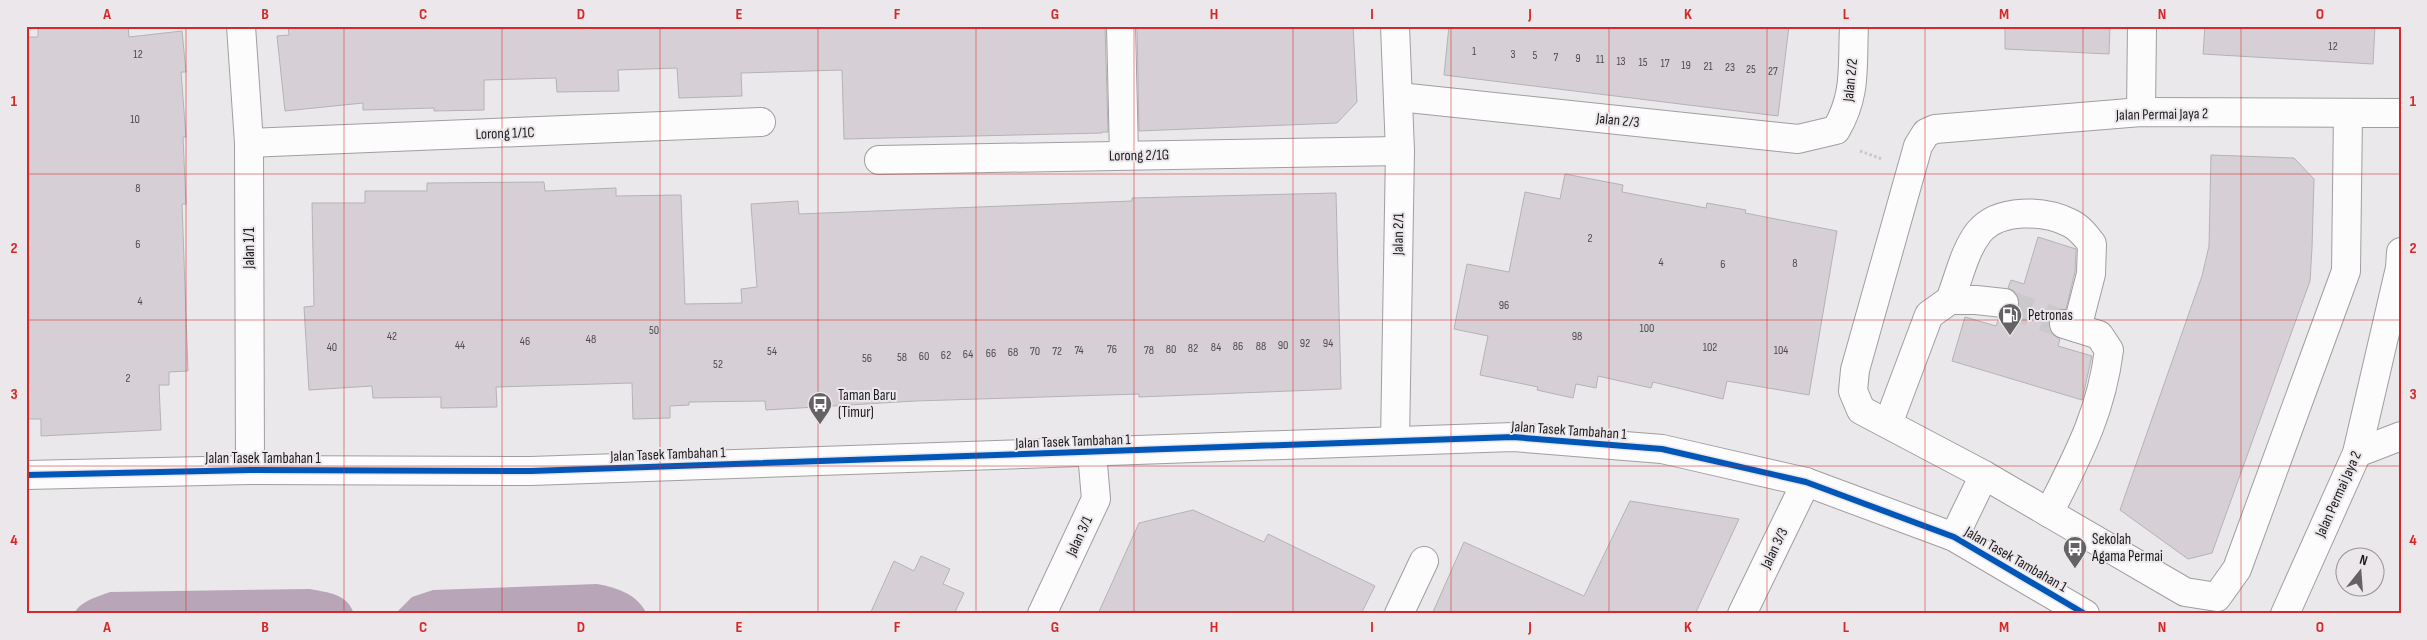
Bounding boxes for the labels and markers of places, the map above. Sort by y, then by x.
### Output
fuel station icon: Petronas [1997,302,2023,336]
place label: Petronas [2028,306,2073,325]
place label: Taman Baru (Timur) [838,386,896,422]
bus stop icon: Taman Baru (Timur) [807,391,833,425]
place label: Sekolah Agama Permai [2091,530,2163,566]
bus stop icon: Sekolah Agama Permai [2062,535,2088,569]

